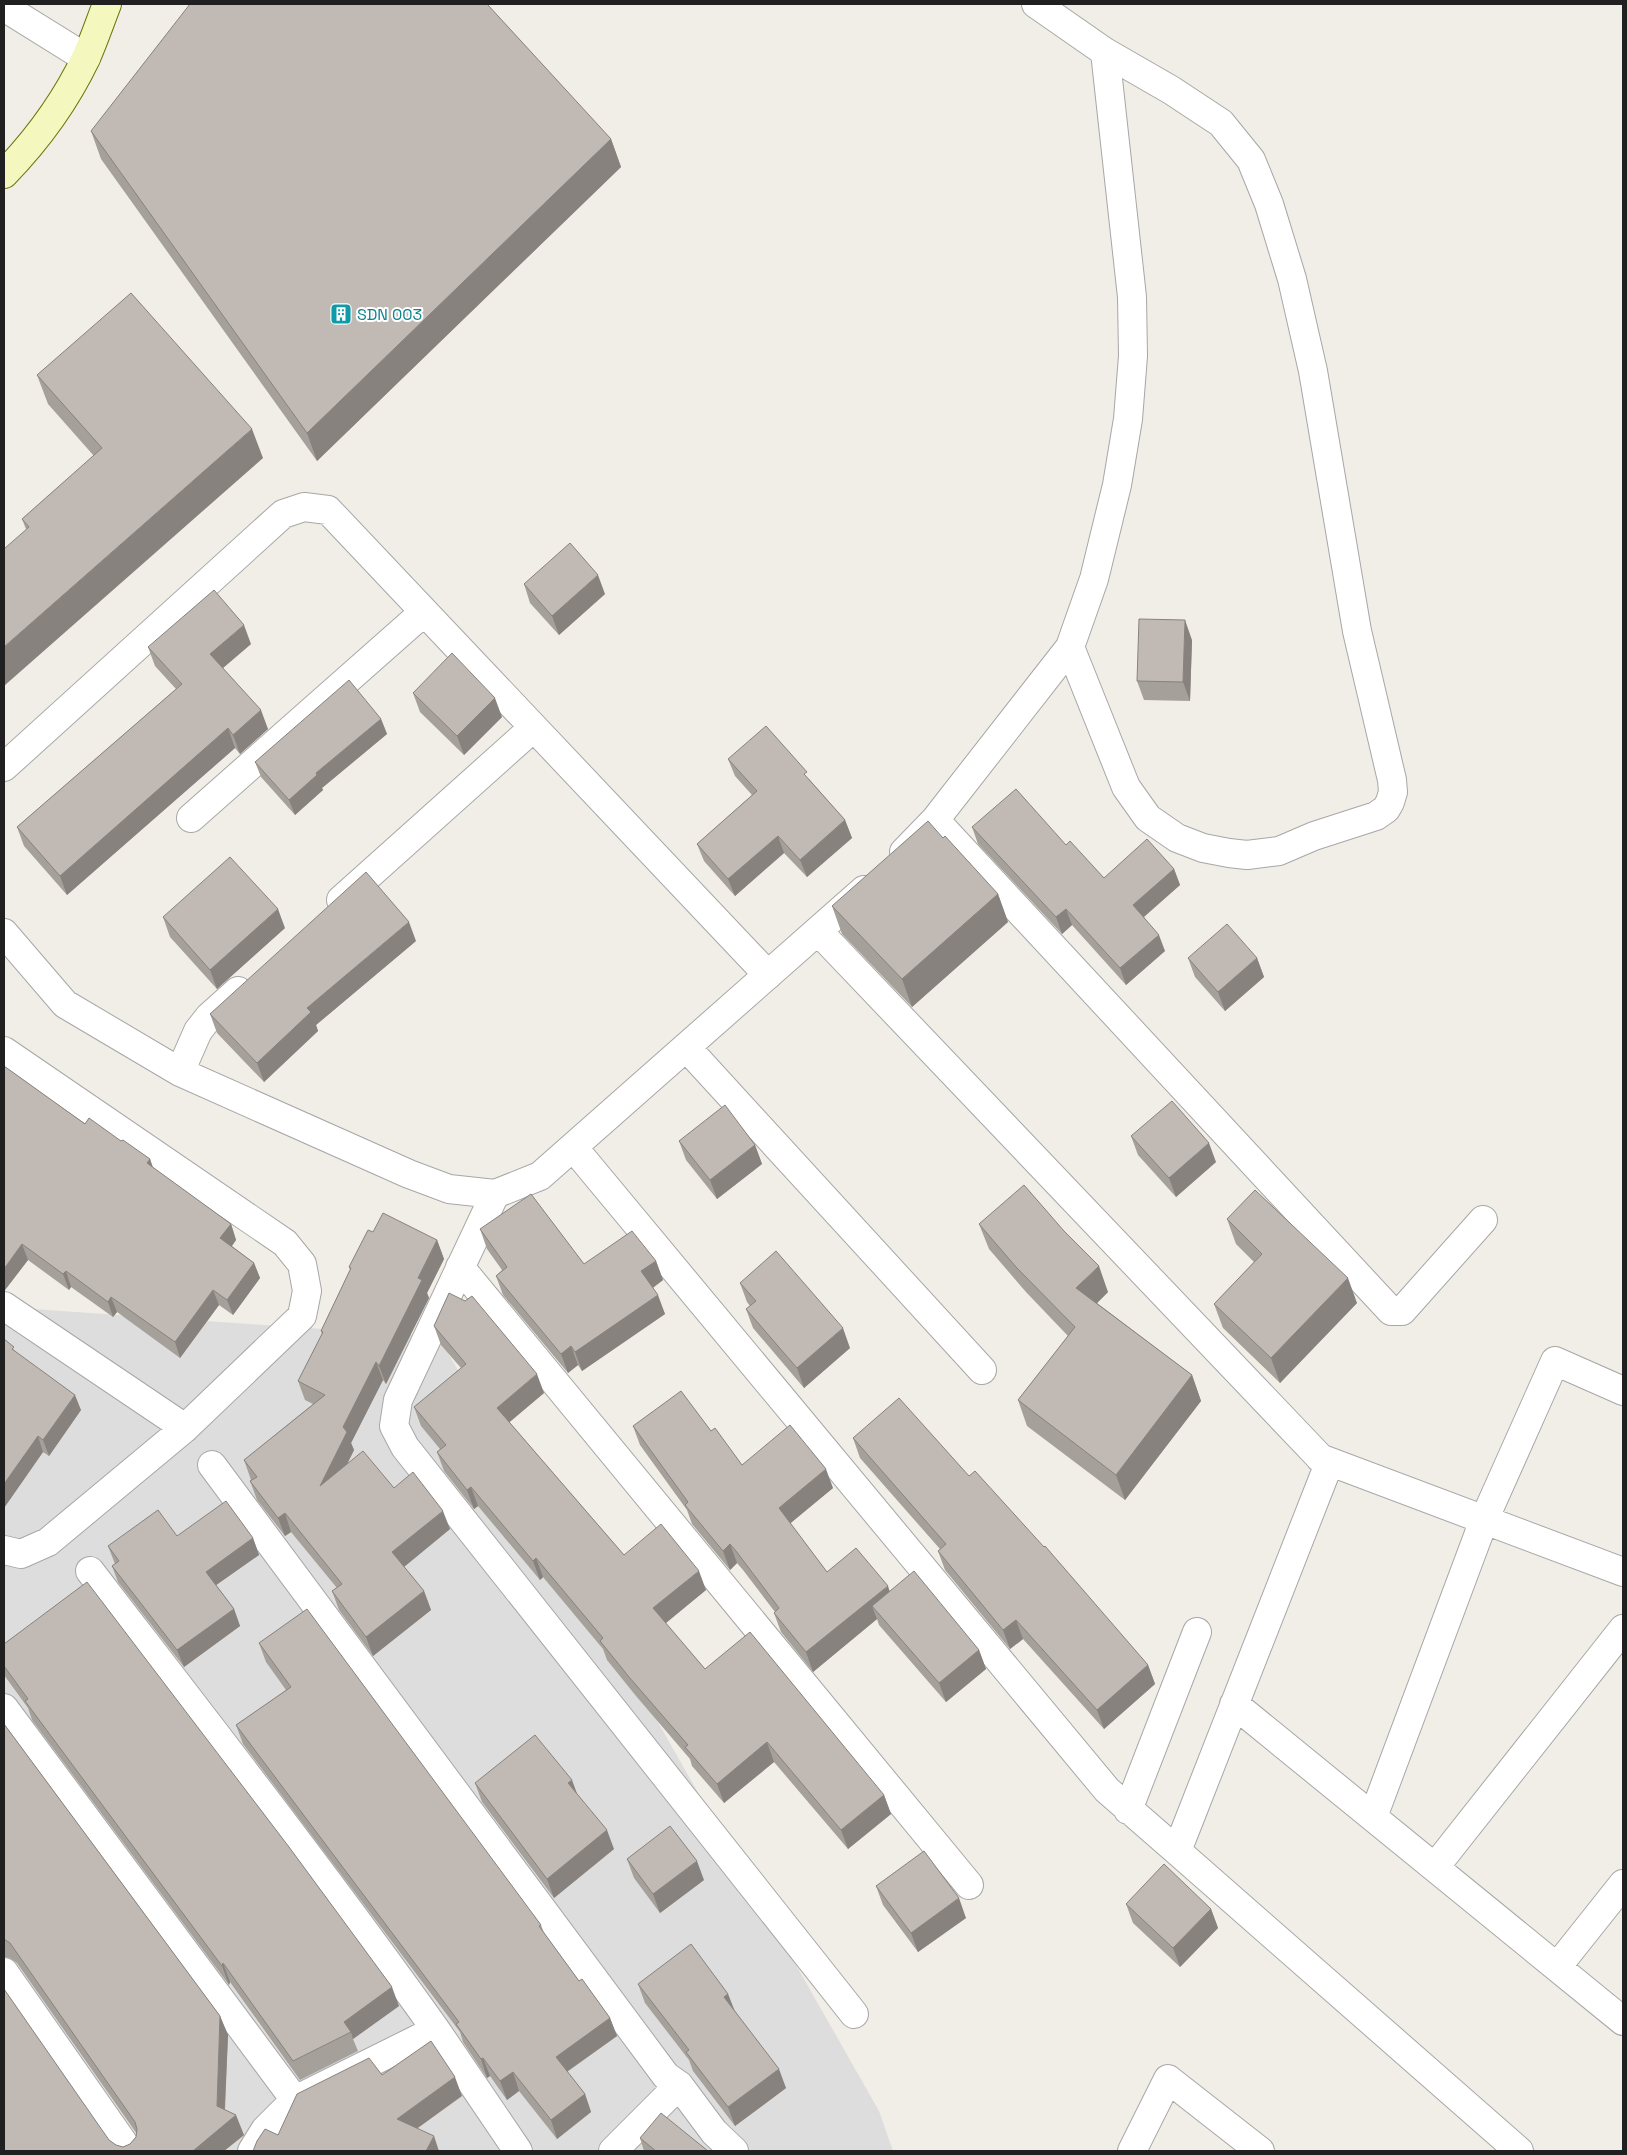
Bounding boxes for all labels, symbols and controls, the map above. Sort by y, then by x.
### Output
building icon: SDN 003 [329,302,353,326]
place label: SDN 003 [357,304,422,325]

